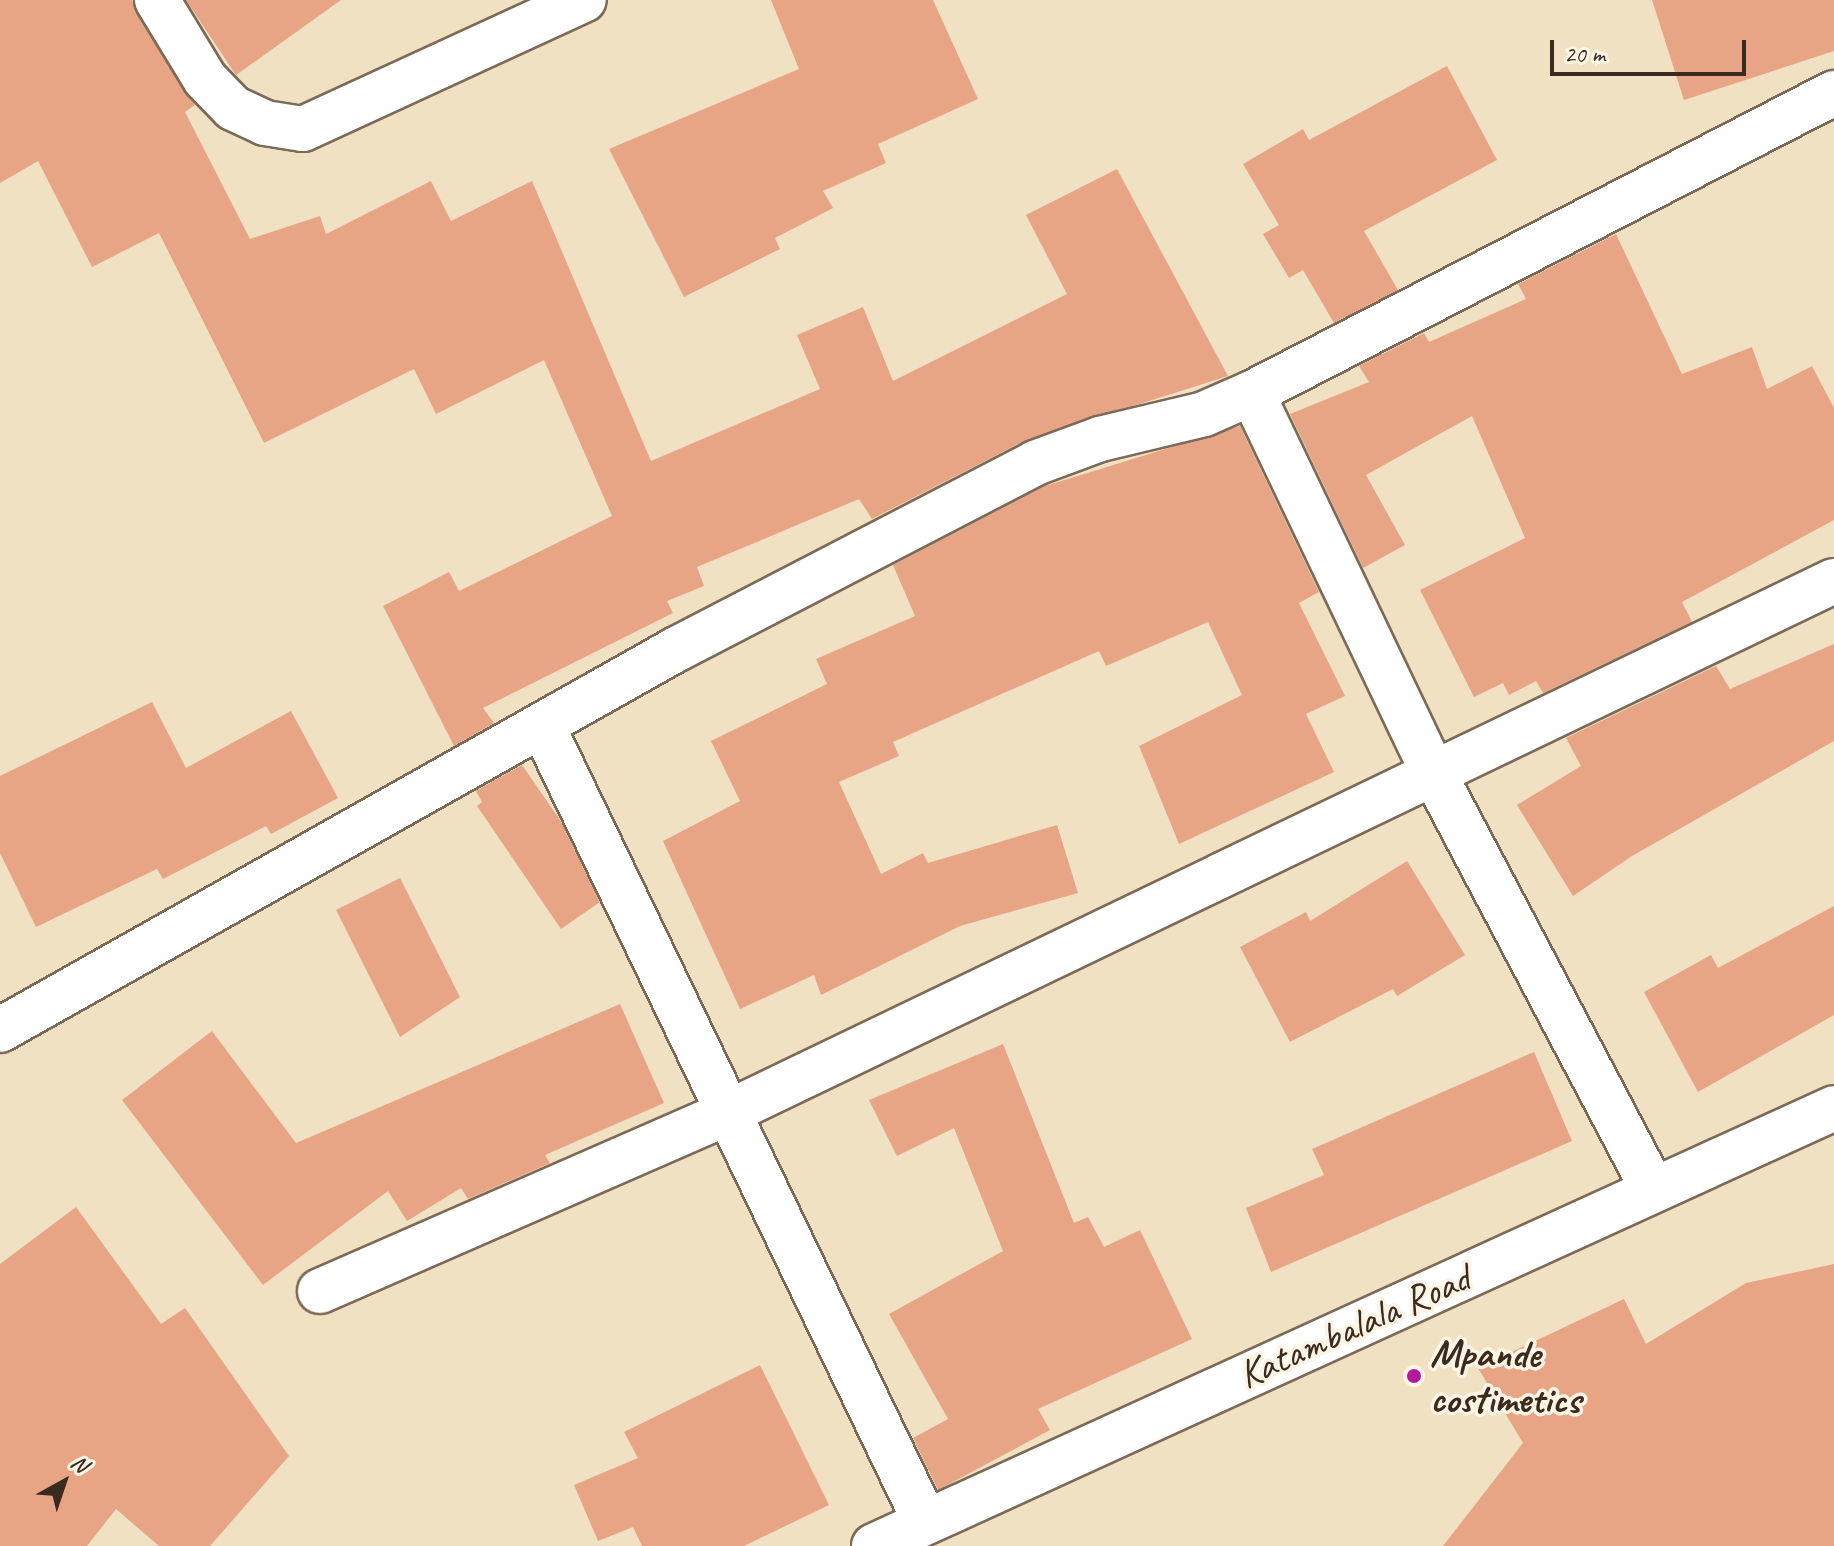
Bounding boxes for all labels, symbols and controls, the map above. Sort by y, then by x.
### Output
scale bar [1554,24,1750,74]
text: 20 m [1564,39,1605,69]
street label: Katambalala Road [1231,1254,1477,1398]
place label: Mpande costimetics [1430,1329,1581,1423]
marker: Mpande costimetics [1405,1367,1423,1385]
north arrow [24,1442,104,1522]
text: N [65,1449,94,1479]

